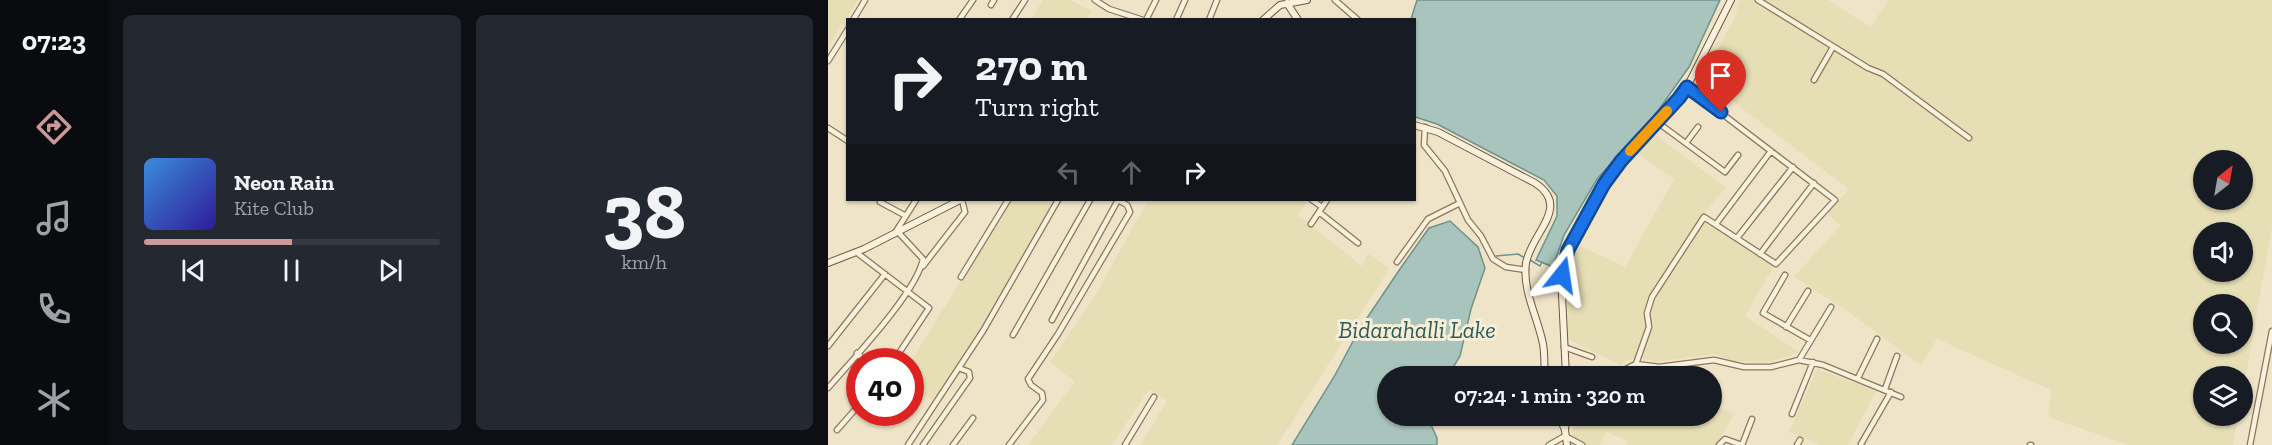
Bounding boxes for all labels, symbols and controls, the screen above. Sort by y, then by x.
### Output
text: 07:23 [22,25,86,57]
text: 270 m [975,40,1087,91]
icon: right [876,42,954,120]
pin [1695,50,1746,112]
icon: arrive [1704,59,1737,92]
text: Turn right [975,91,1099,123]
icon: directions [33,106,75,148]
north arrow [2193,150,2253,210]
map controls [2193,150,2253,426]
icon: left [1052,156,1085,189]
icon: ahead [1115,156,1148,189]
icon: right [1178,156,1211,189]
text: 38 [602,164,686,258]
text: Neon Rain [234,169,334,196]
text: Kite Club [234,196,314,220]
icon: music [33,197,75,239]
button: sound [2193,222,2253,282]
position arrow [1530,243,1594,307]
text: km/h [621,250,667,274]
icon: previous [177,254,210,287]
icon: pause [275,254,308,287]
icon: next [374,254,407,287]
icon: phone [33,288,75,330]
button: search [2193,294,2253,354]
water label: Bidarahalli Lake [1338,315,1496,344]
speed limit sign: 40 [846,348,924,426]
button: layers [2193,366,2253,426]
icon: climate [33,379,75,421]
text: 07:24 · 1 min · 320 m [1454,382,1645,409]

